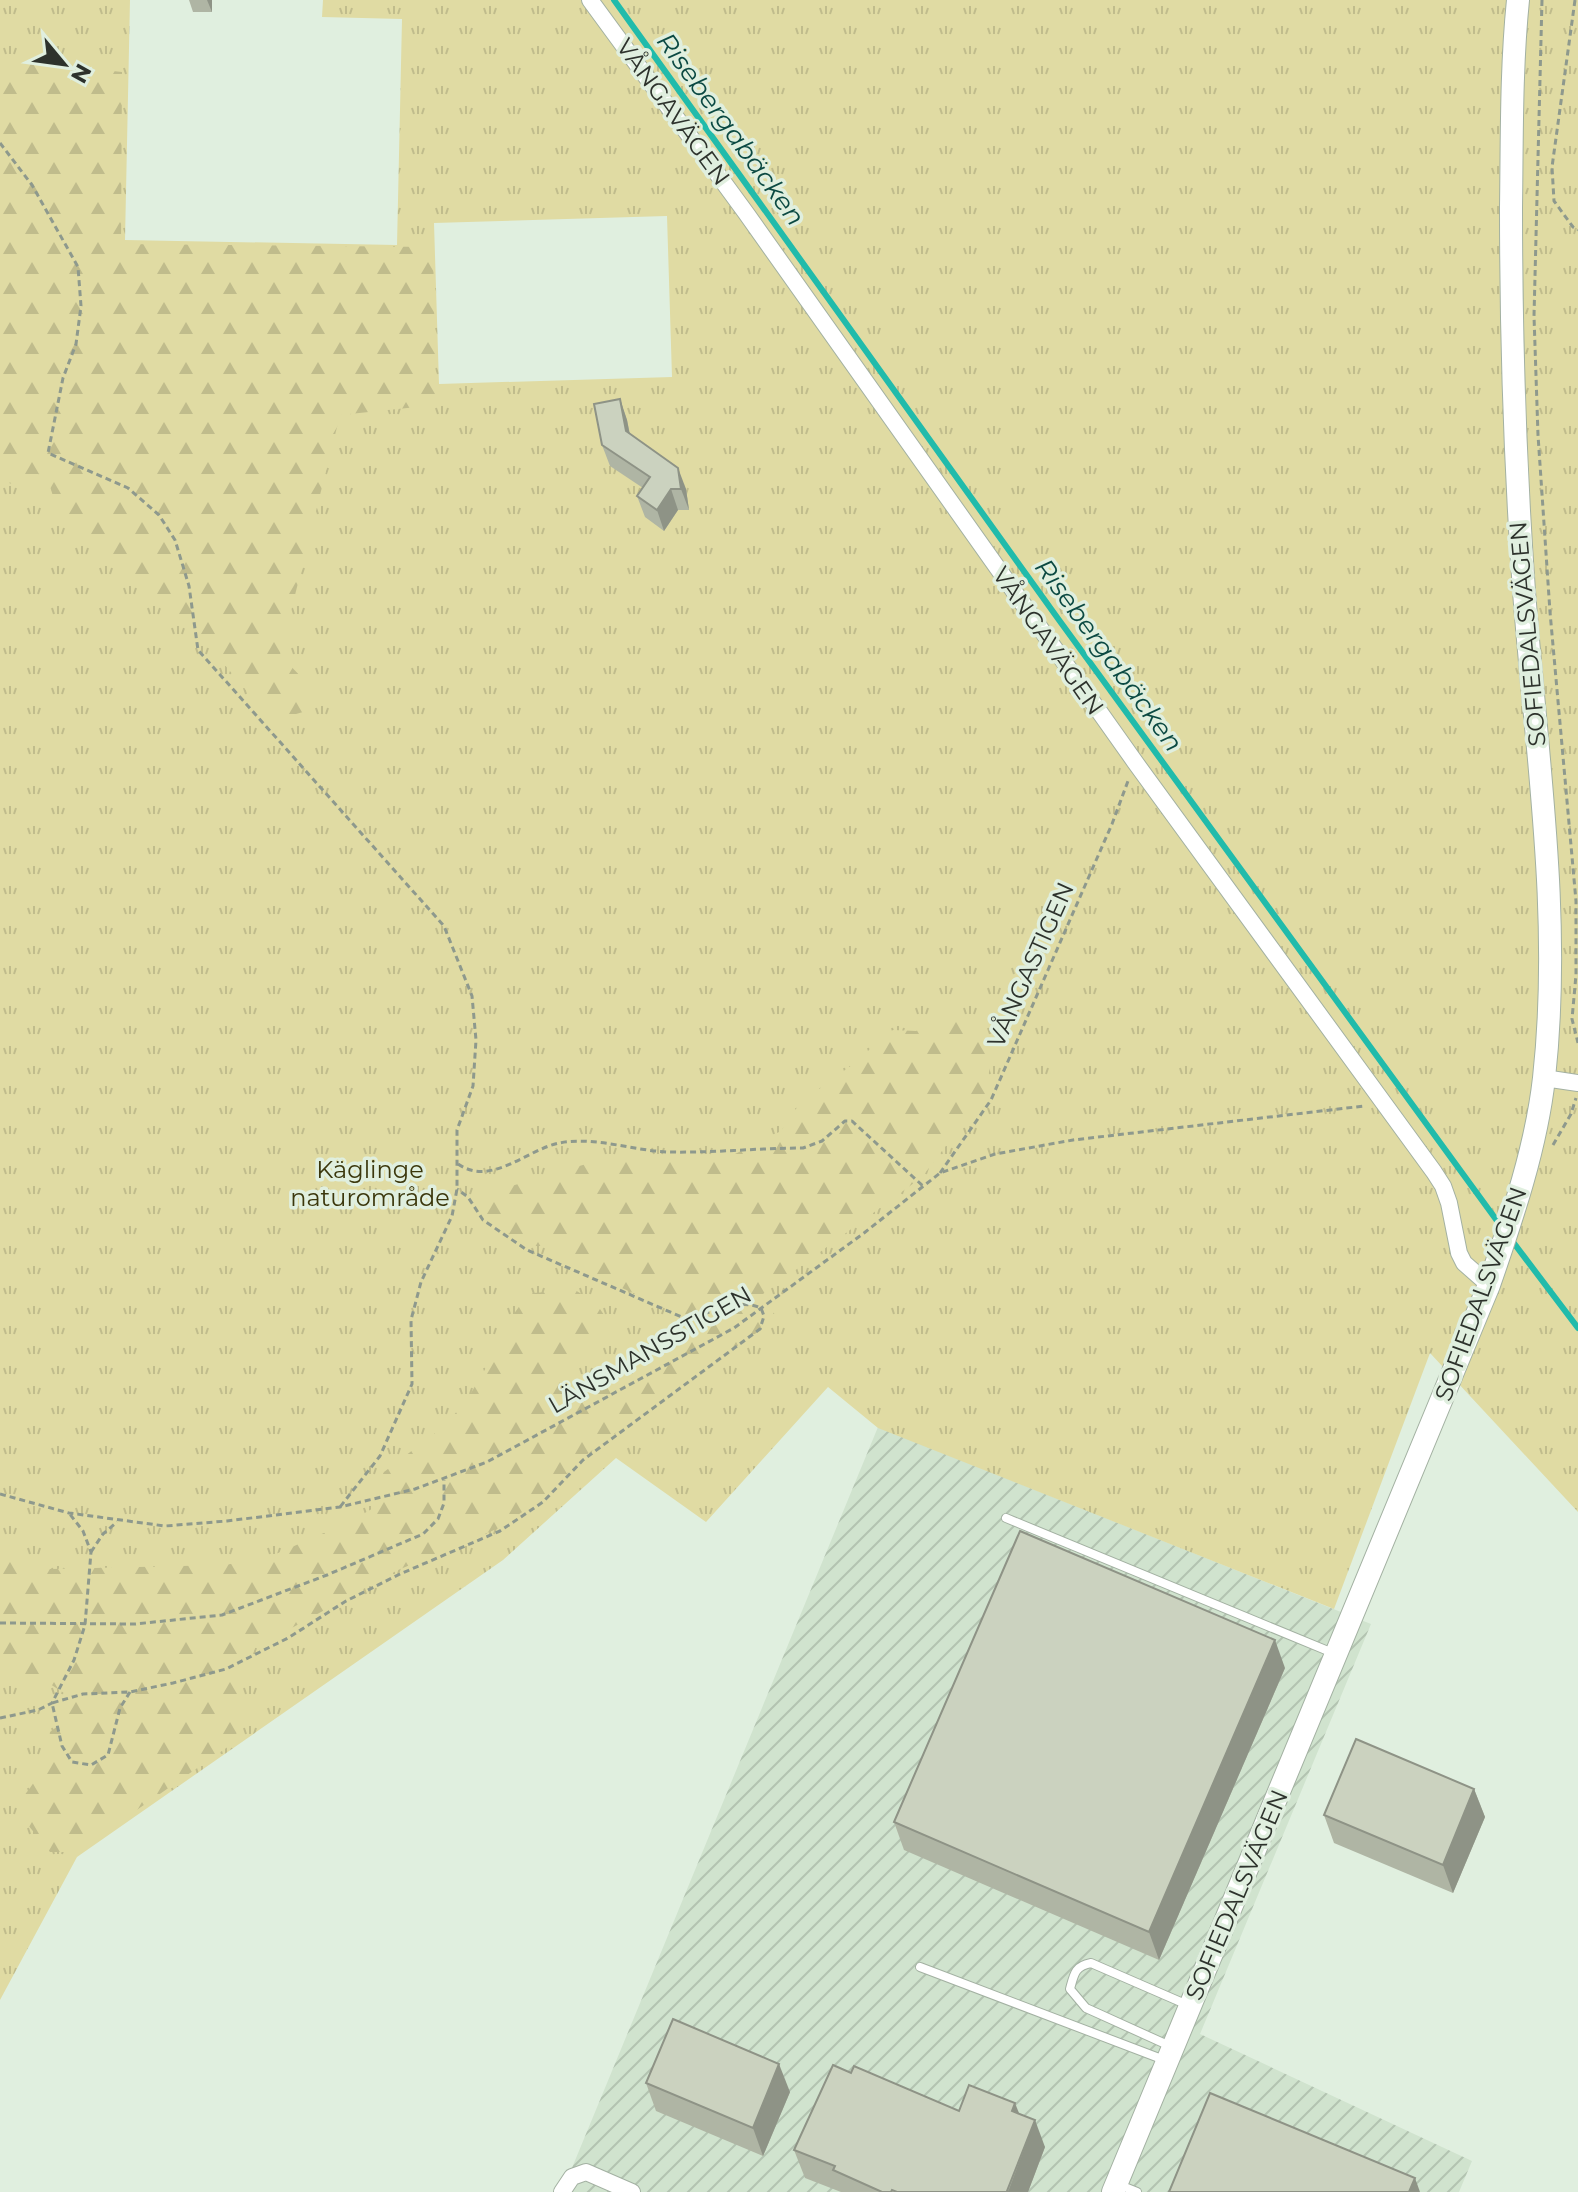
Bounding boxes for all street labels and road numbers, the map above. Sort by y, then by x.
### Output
street label: VÅNGAVÄGEN [610,33,736,191]
street label: SOFIEDALSVÄGEN [1503,520,1552,748]
street label: VÅNGAVÄGEN [986,561,1110,720]
street label: VÅNGASTIGEN [981,878,1080,1052]
street label: SOFIEDALSVÄGEN [1428,1183,1533,1405]
street label: LÄNSMANSSTIGEN [543,1280,756,1420]
street label: SOFIEDALSVÄGEN [1179,1785,1294,2004]

